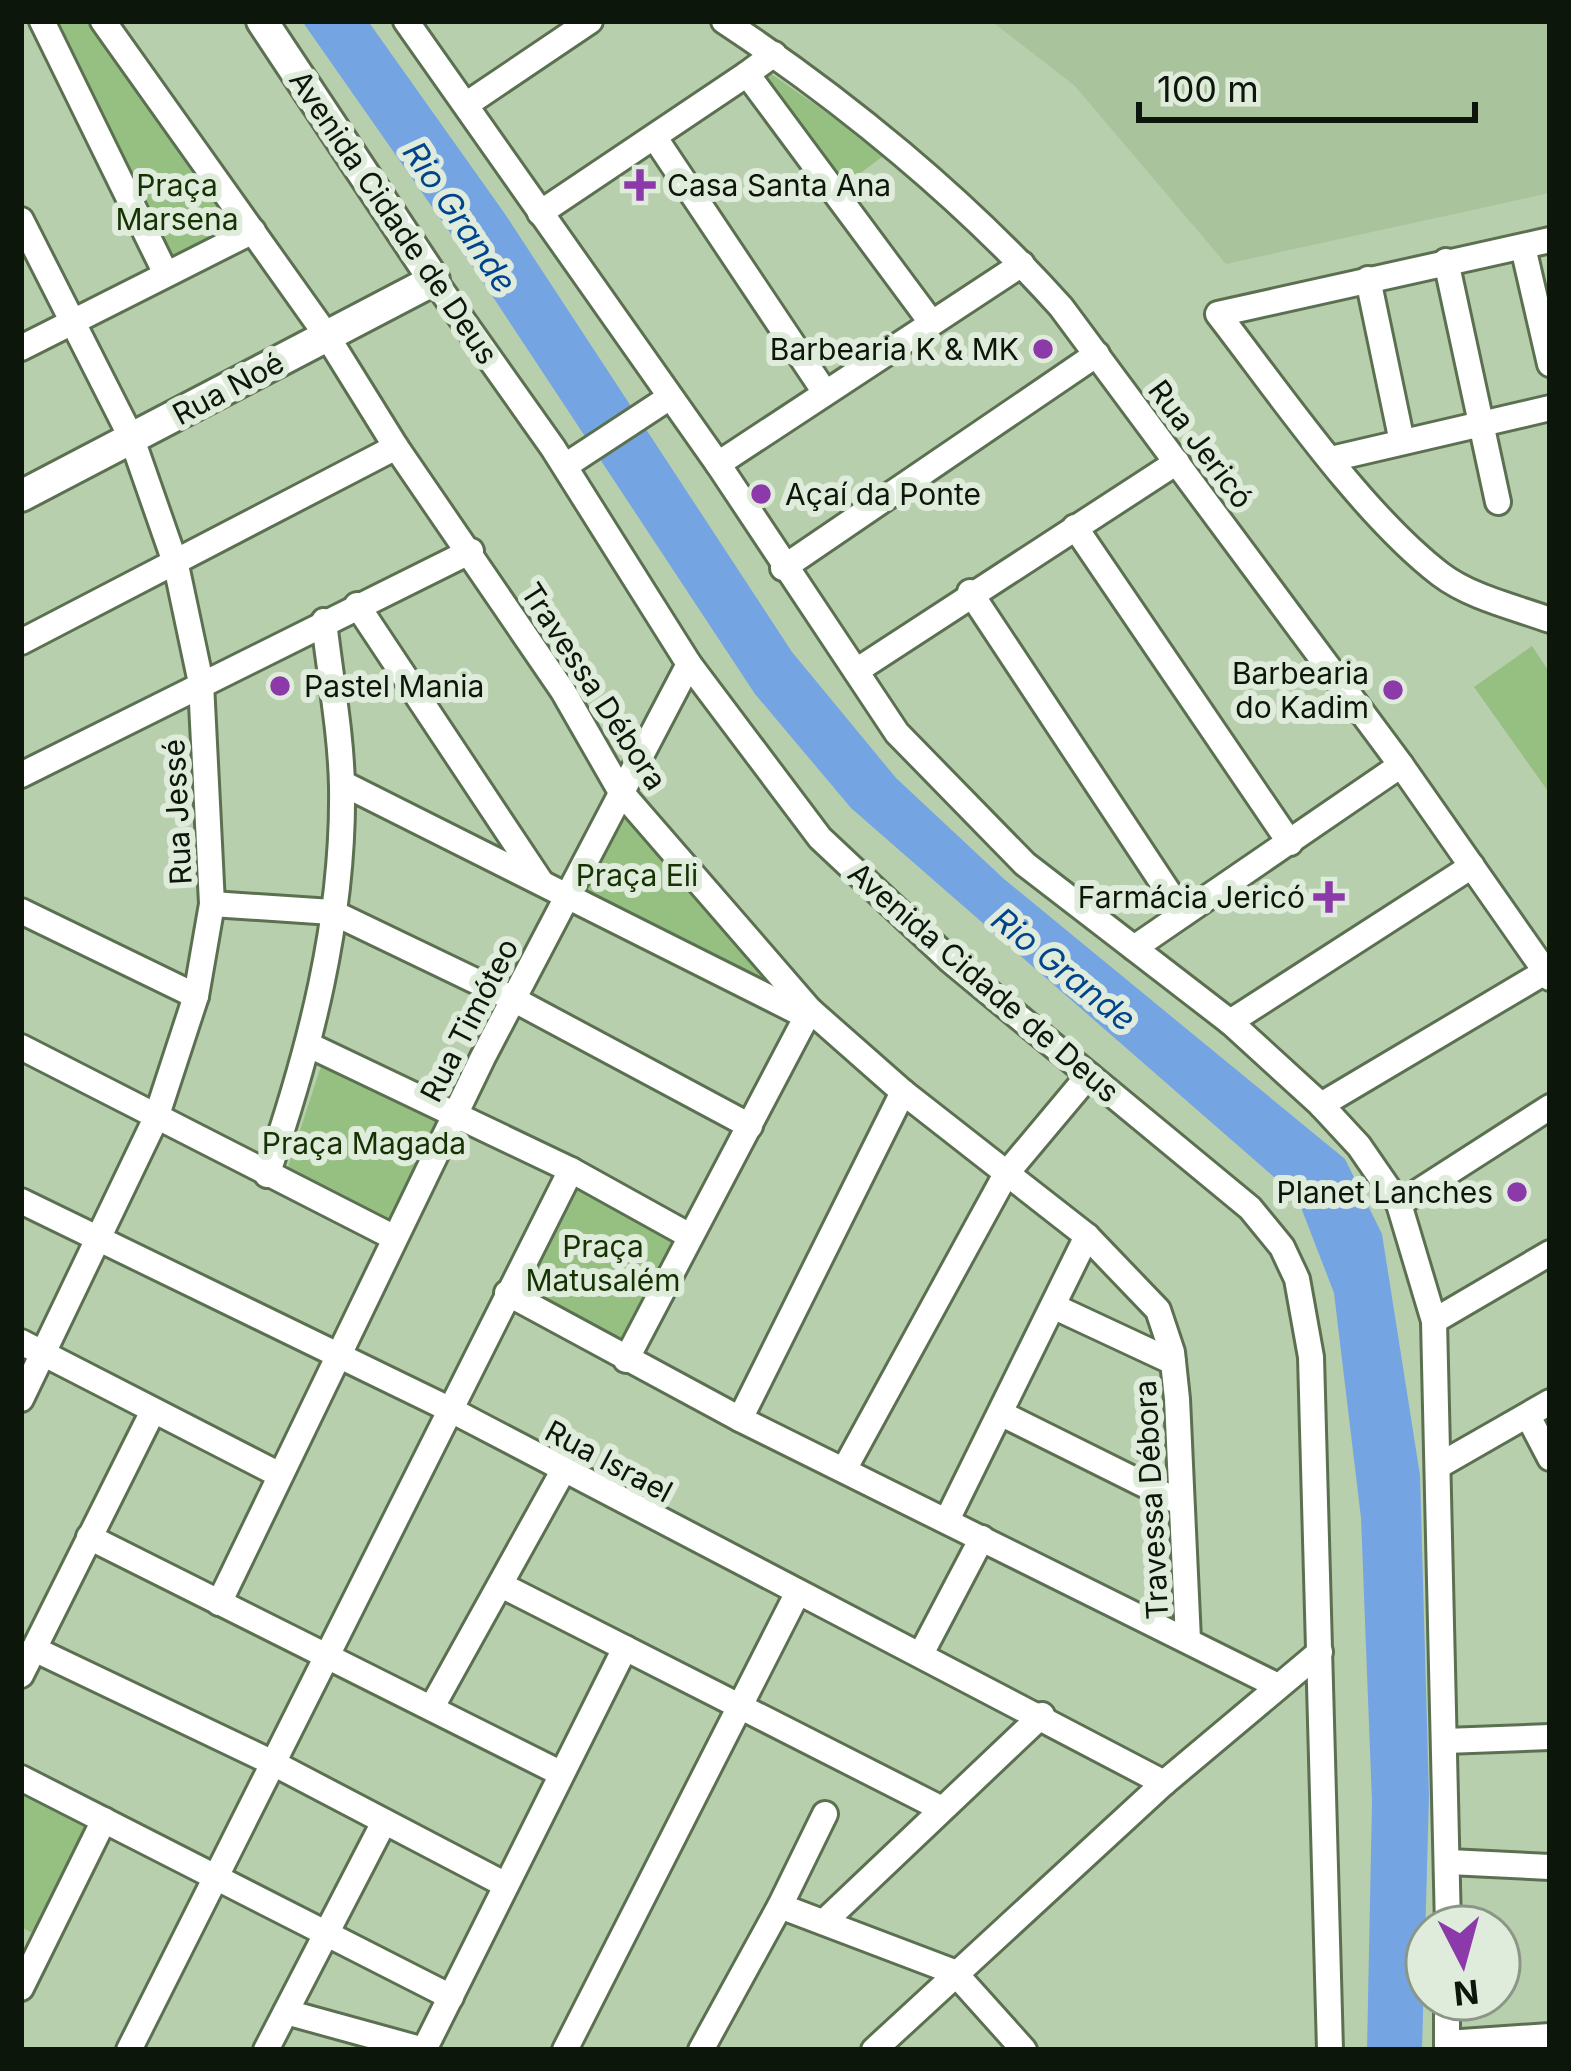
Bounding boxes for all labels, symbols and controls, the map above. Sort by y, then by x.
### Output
scale bar [1139,48,1475,122]
street label: Avenida Cidade de Deus [282,63,506,371]
text: 100 m [1157,67,1259,111]
water label: Rio Grande [395,134,525,300]
park label: Praça Marsena [115,167,239,237]
place label: Casa Santa Ana [667,167,891,203]
marker: Casa Santa Ana [624,169,656,201]
place label: Barbearia K & MK [770,331,1019,367]
marker: Barbearia K & MK [1030,336,1056,362]
street label: Rua Noé [166,344,290,432]
street label: Rua Jericó [1141,373,1261,515]
place label: Açaí da Ponte [785,476,981,512]
marker: Açaí da Ponte [748,481,774,507]
street label: Travessa Débora [514,576,674,796]
place label: Barbearia do Kadim [1232,655,1369,725]
place label: Pastel Mania [304,668,484,704]
marker: Pastel Mania [267,673,293,699]
marker: Barbearia do Kadim [1380,677,1406,703]
street label: Rua Jessé [155,738,199,886]
street label: Avenida Cidade de Deus [841,855,1127,1109]
park label: Praça Eli [576,857,698,893]
place label: Farmácia Jericó [1078,879,1305,915]
marker: Farmácia Jericó [1316,884,1342,910]
water label: Rio Grande [984,899,1144,1039]
street label: Rua Timóteo [413,932,525,1108]
park label: Praça Magada [262,1125,466,1161]
place label: Planet Lanches [1277,1174,1493,1210]
marker: Planet Lanches [1504,1179,1530,1205]
park label: Praça Matusalém [525,1228,681,1298]
street label: Travessa Débora [1127,1379,1175,1621]
street label: Rua Israel [539,1412,679,1510]
north arrow [1403,1903,1523,2023]
text: N [1452,1972,1481,2014]

